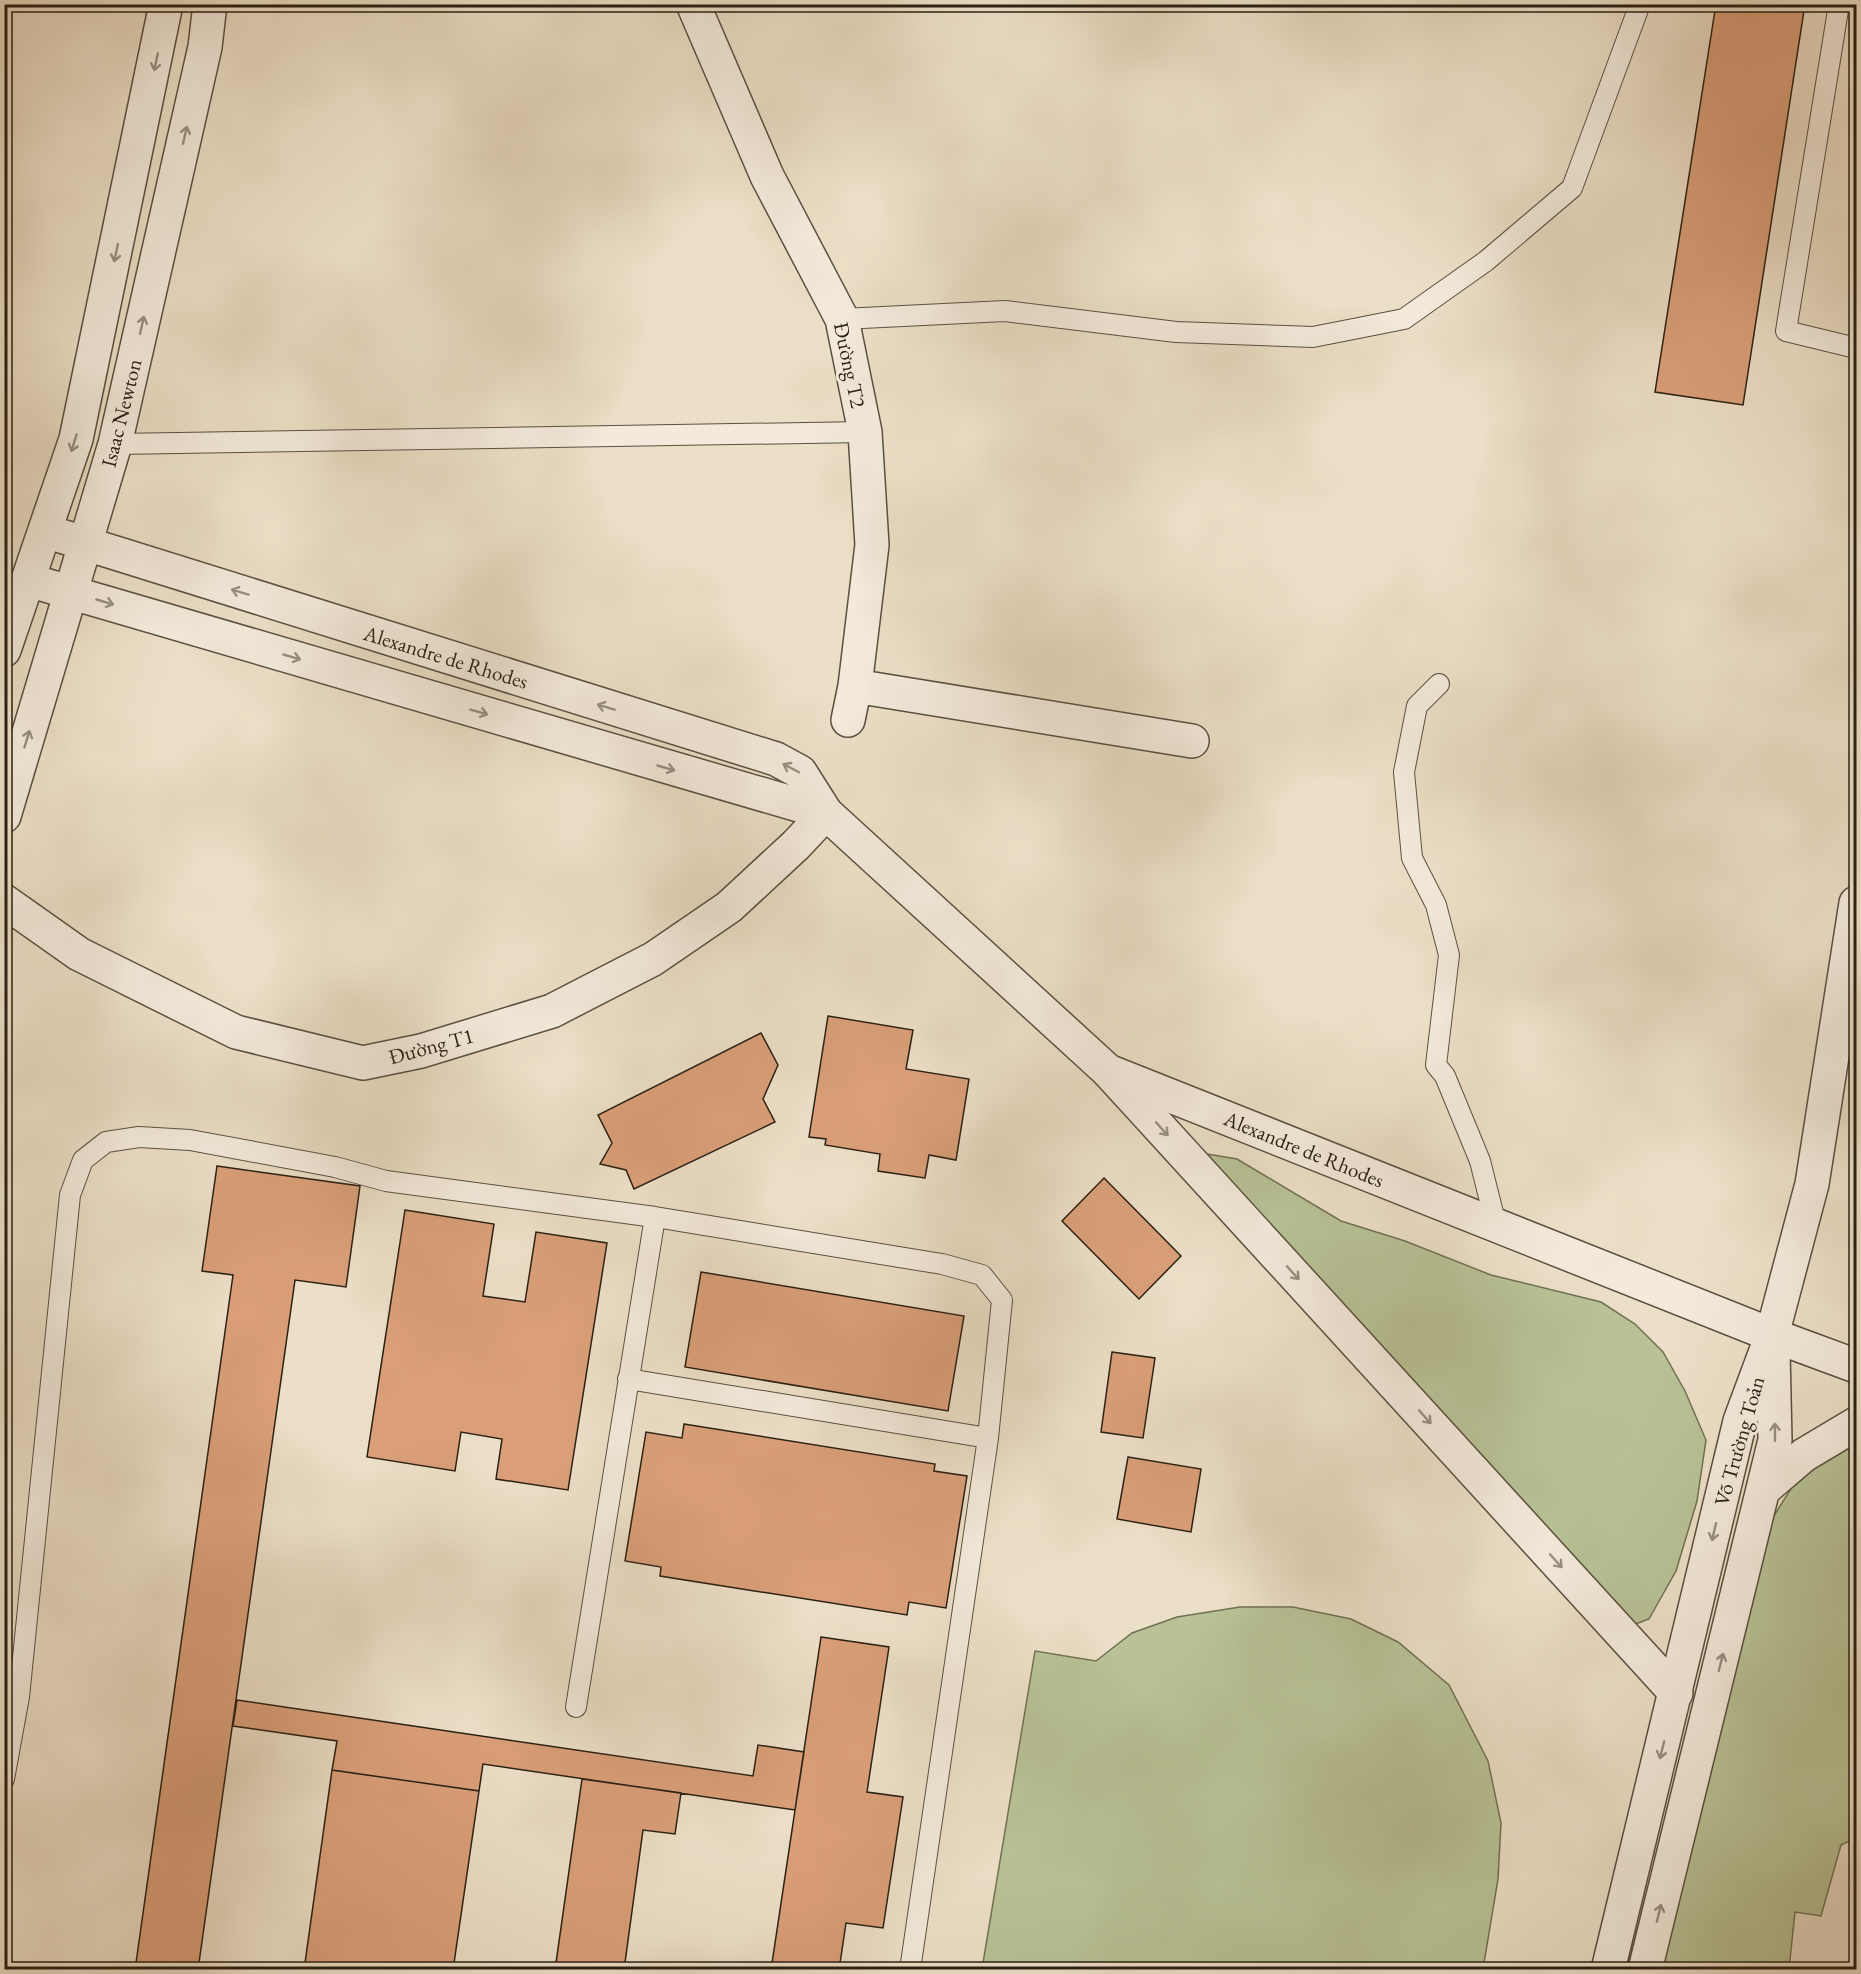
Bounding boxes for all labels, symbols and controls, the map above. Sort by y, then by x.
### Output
one-way arrow [150,52,161,71]
one-way arrow [179,126,191,145]
one-way arrow [109,243,121,262]
one-way arrow [136,316,148,335]
street label: Đường T2 [828,320,872,410]
street label: Isaac Newton [95,356,147,470]
one-way arrow [68,433,79,452]
one-way arrow [231,586,250,597]
one-way arrow [95,597,114,608]
street label: Alexandre de Rhodes [360,619,532,695]
one-way arrow [282,652,301,663]
one-way arrow [597,700,616,711]
one-way arrow [469,707,488,718]
one-way arrow [22,730,33,749]
one-way arrow [783,762,800,774]
one-way arrow [656,763,675,774]
street label: Đường T1 [386,1022,476,1070]
street label: Alexandre de Rhodes [1219,1104,1388,1194]
one-way arrow [1155,1122,1169,1137]
one-way arrow [1286,1266,1300,1281]
street label: Võ Trường Toản [1708,1373,1770,1509]
one-way arrow [1418,1410,1432,1425]
one-way arrow [1769,1422,1781,1442]
one-way arrow [1708,1522,1720,1541]
one-way arrow [1549,1554,1563,1569]
one-way arrow [1716,1653,1728,1672]
one-way arrow [1656,1740,1668,1759]
one-way arrow [1654,1904,1666,1923]

